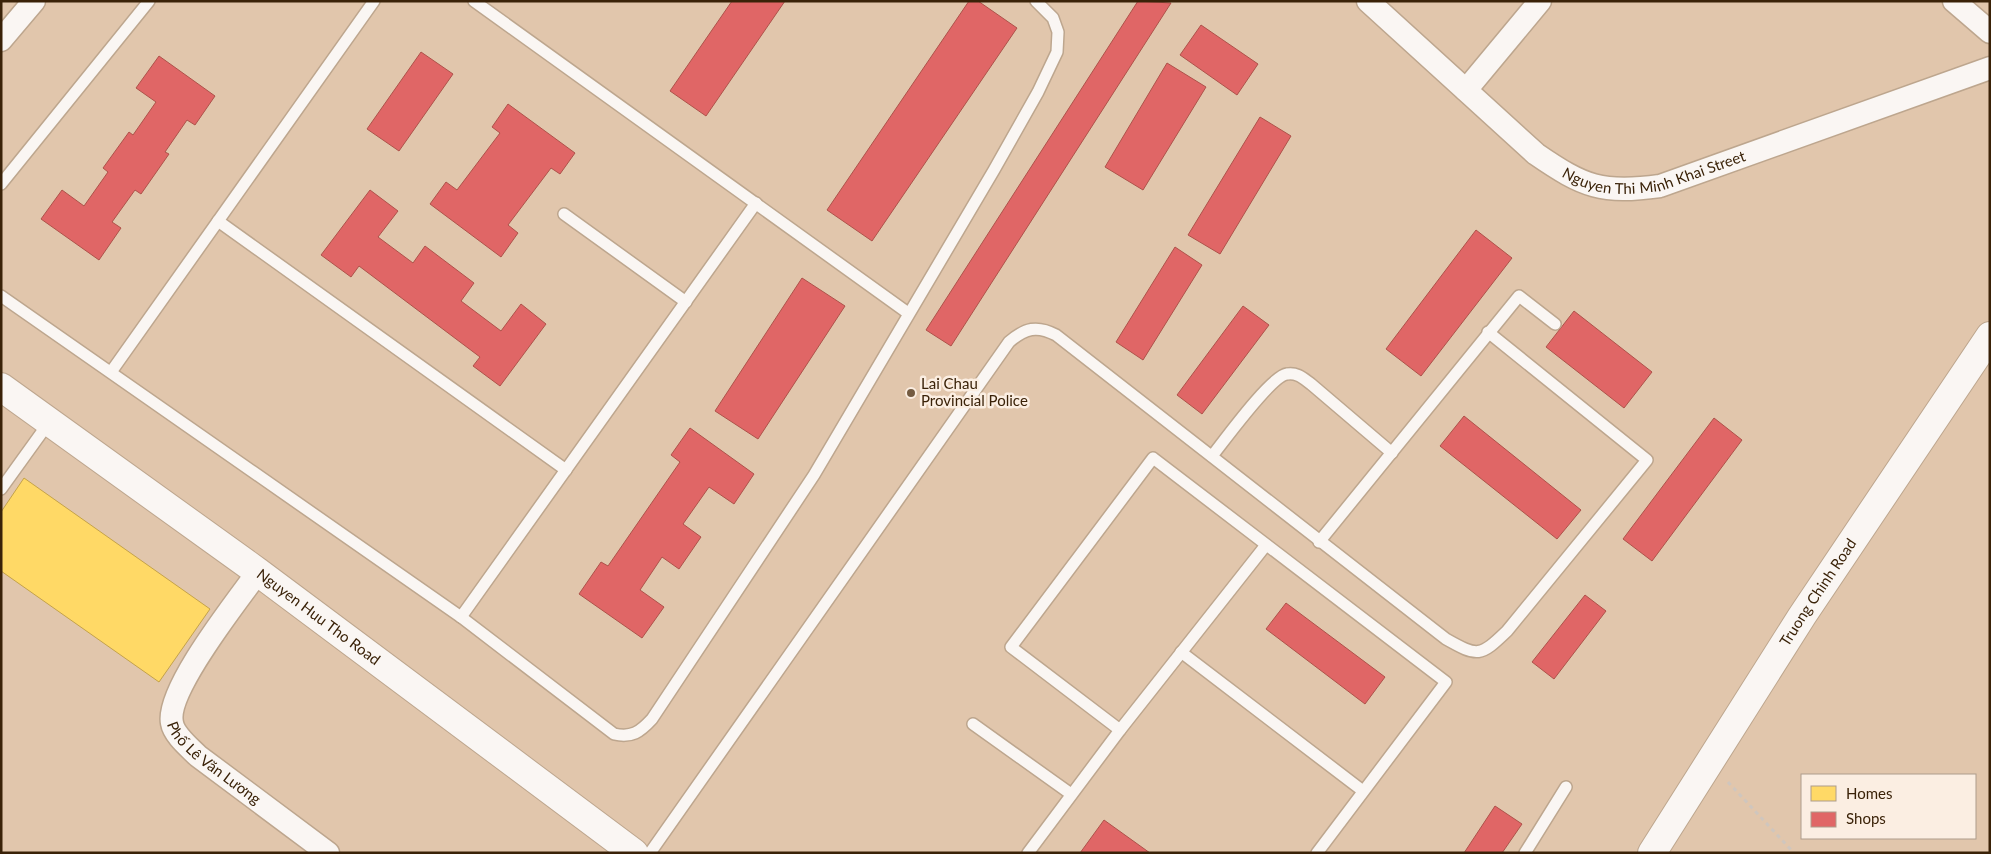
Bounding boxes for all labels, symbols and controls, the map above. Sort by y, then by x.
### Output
street label: Nguyen Thi Minh Khai Street [1560,146,1748,197]
place label: Lai Chau Provincial Police [921,374,1028,409]
marker: Lai Chau Provincial Police [905,387,917,399]
street label: Truong Chinh Road [1775,535,1860,649]
street label: Nguyen Huu Tho Road [254,564,384,668]
street label: Phố Lê Văn Lương [164,719,265,808]
legend [1801,774,1976,839]
text: Homes [1846,784,1892,802]
text: Shops [1846,809,1886,827]

